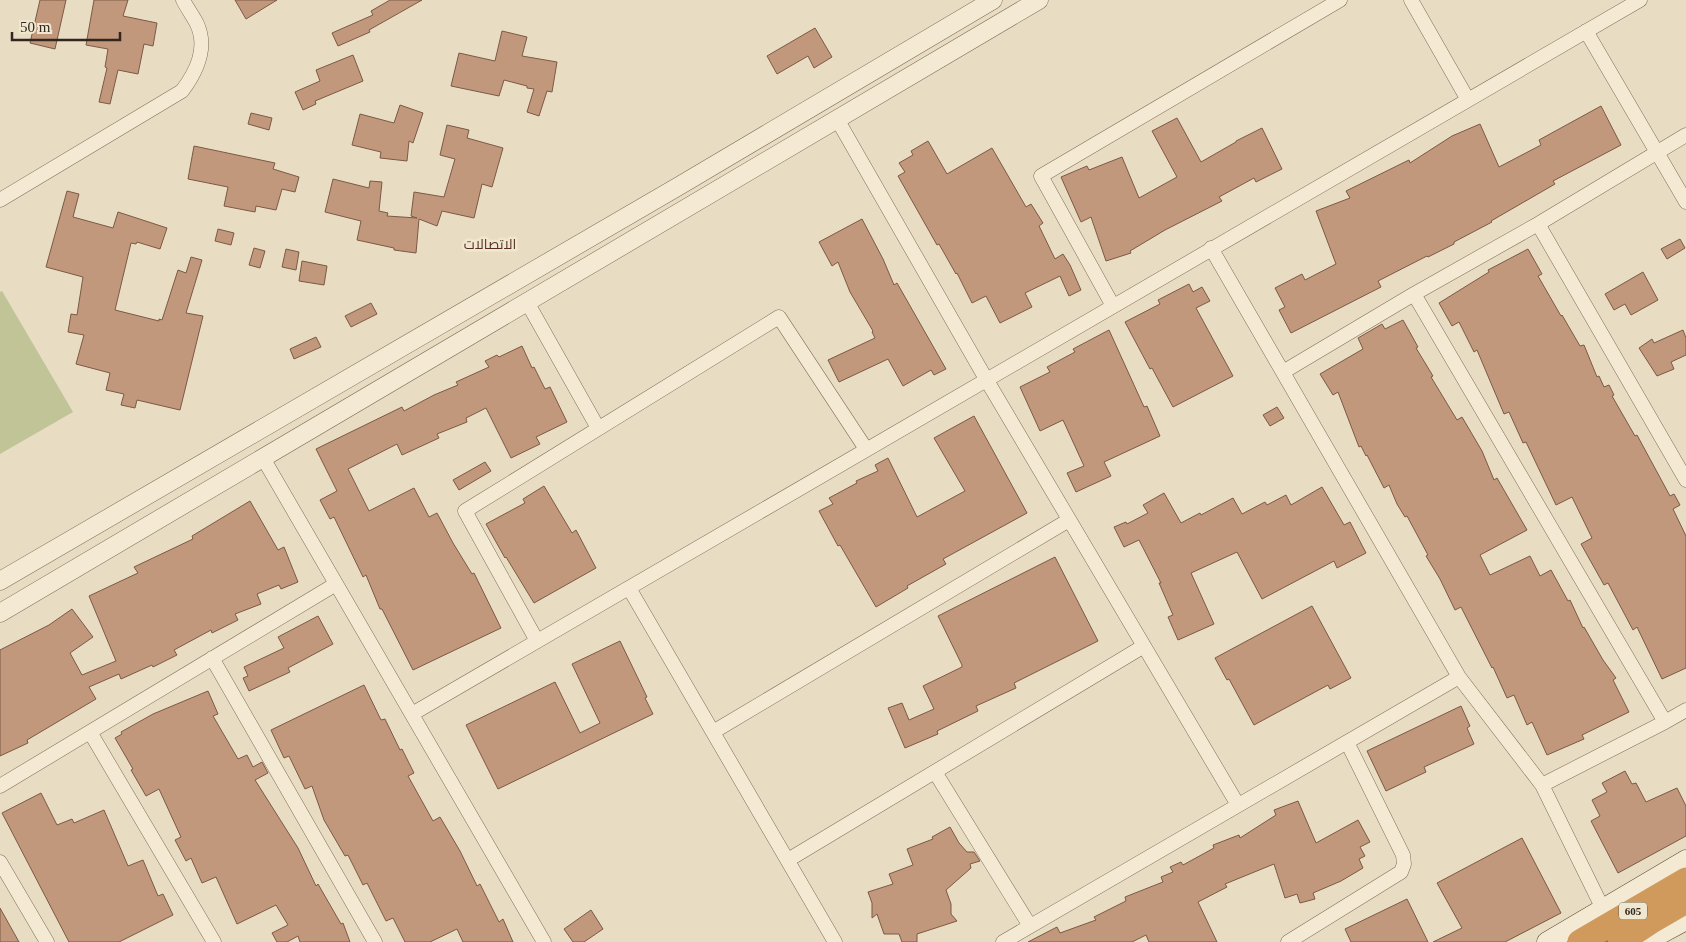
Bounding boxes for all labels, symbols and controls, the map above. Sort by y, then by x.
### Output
scale bar [12,10,120,42]
text: 50 m [20,19,51,35]
district label: الاتصالات [464,237,516,252]
road number: 605 [1619,902,1647,919]

